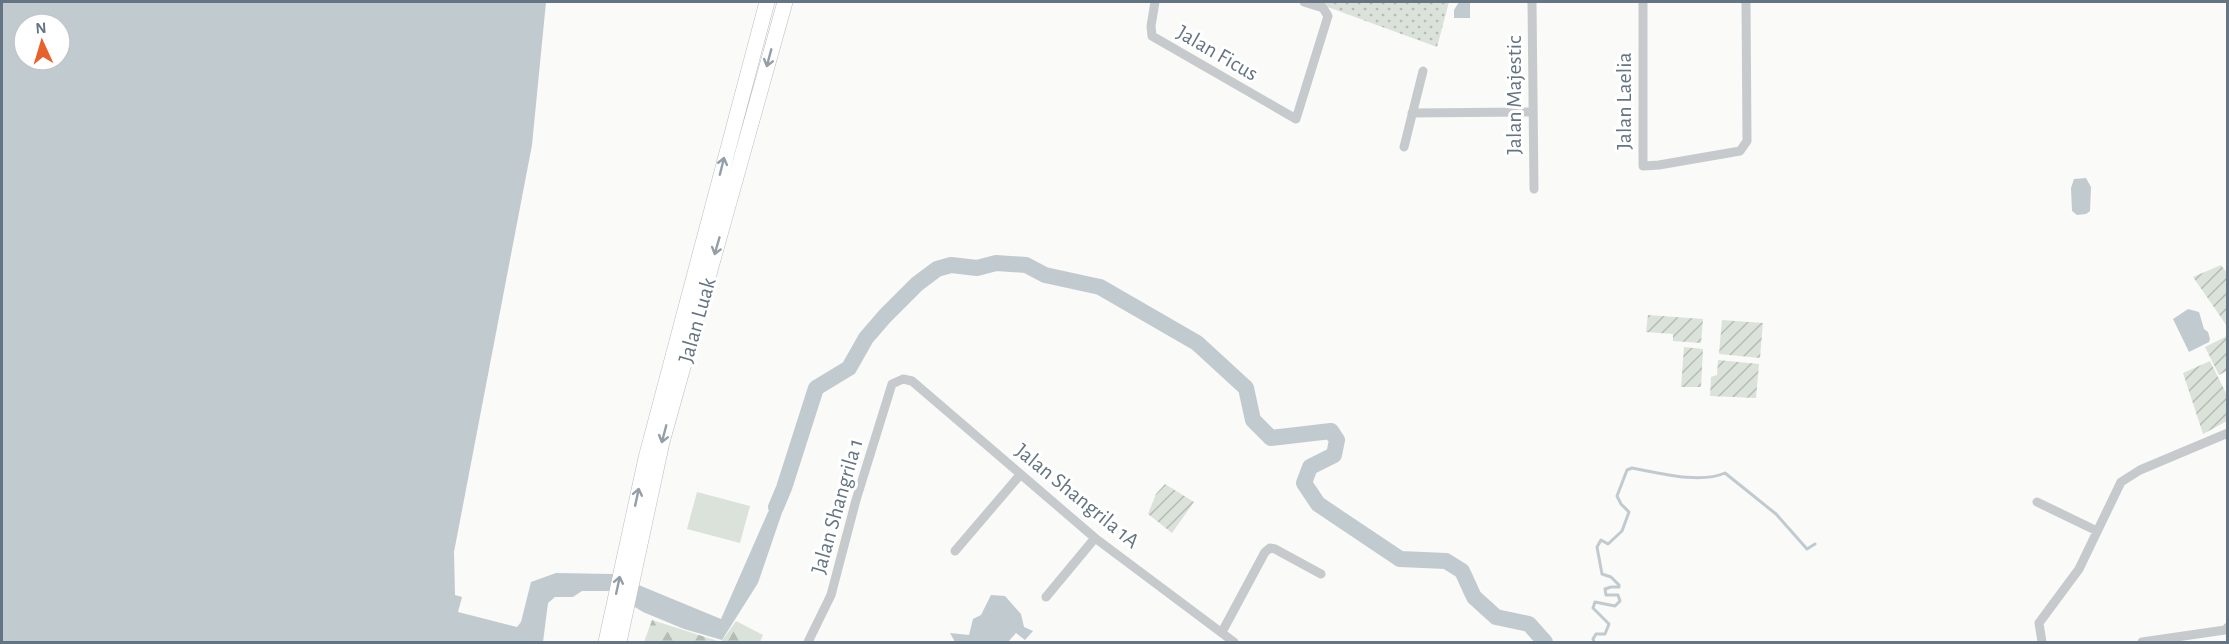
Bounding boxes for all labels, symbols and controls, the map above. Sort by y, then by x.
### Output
north arrow [12,12,72,72]
text: N [35,20,47,36]
street label: Jalan Ficus [1173,21,1262,85]
street label: Jalan Majestic [1503,35,1525,155]
one-way arrow [763,48,775,67]
street label: Jalan Laelia [1613,52,1635,150]
one-way arrow [717,156,729,175]
one-way arrow [711,236,723,255]
street label: Jalan Luak [674,275,720,365]
one-way arrow [658,424,670,443]
street label: Jalan Shangrila 1 [807,436,867,576]
street label: Jalan Shangrila 1A [1011,439,1144,552]
one-way arrow [632,487,643,507]
one-way arrow [613,576,624,595]

